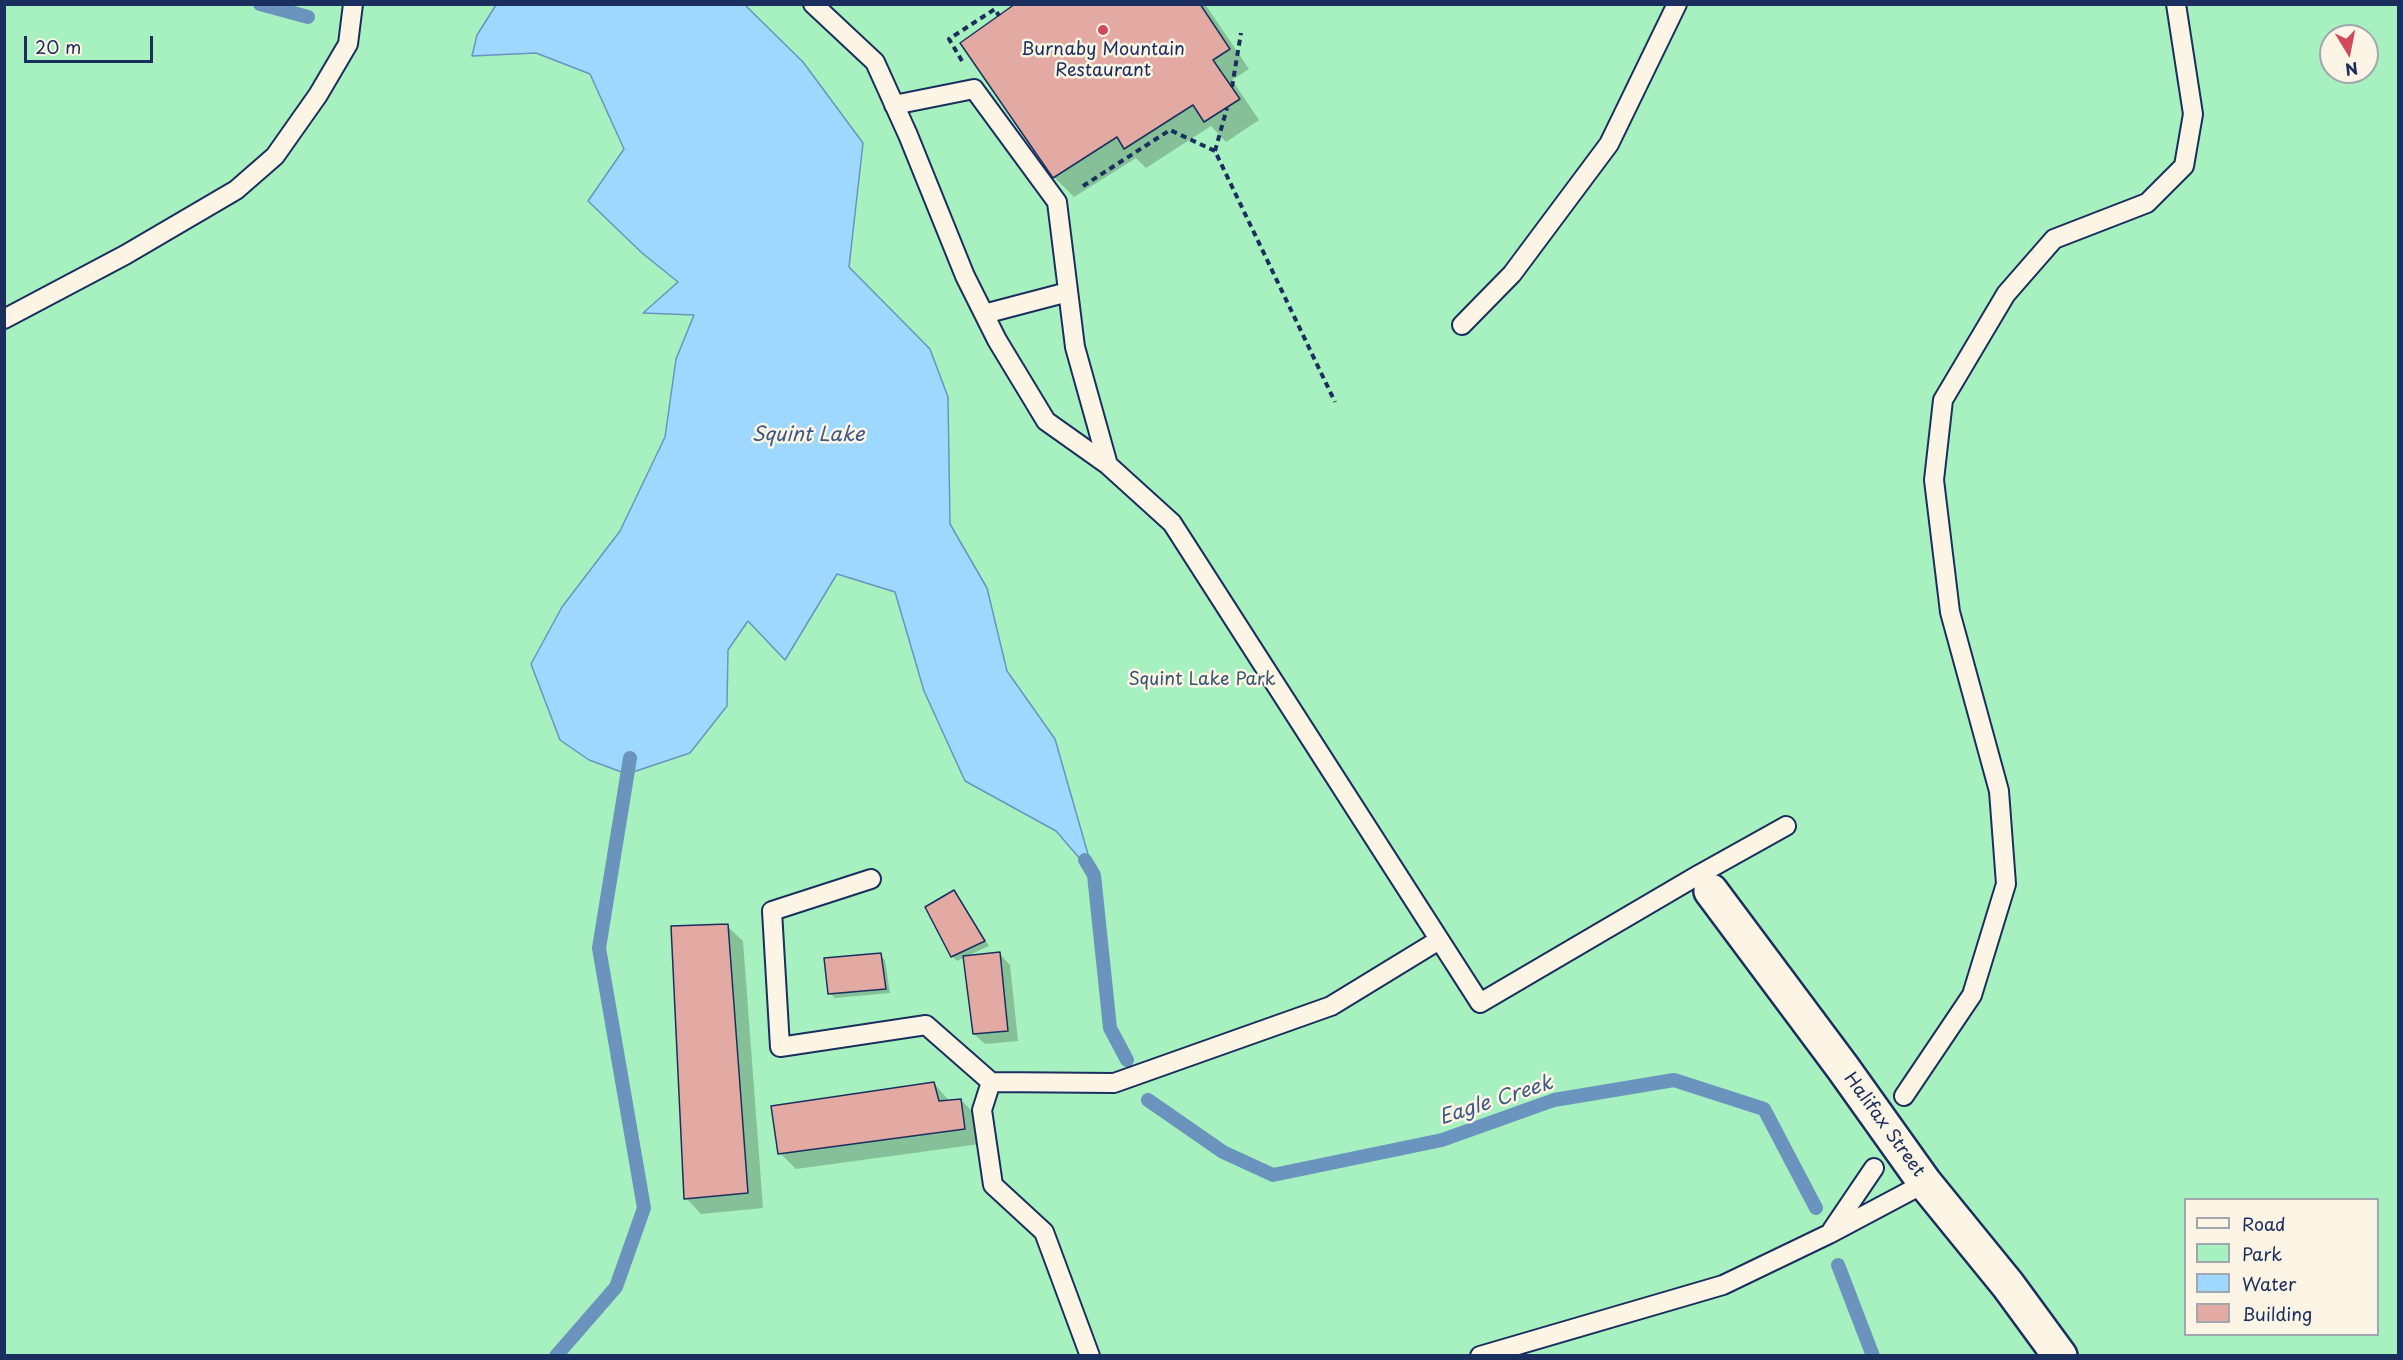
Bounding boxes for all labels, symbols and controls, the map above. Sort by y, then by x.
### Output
marker: Burnaby Mountain Restaurant [1096,23,1110,37]
scale bar [27,24,156,62]
north arrow [2319,24,2379,84]
text: 20 m [35,33,81,60]
place label: Burnaby Mountain Restaurant [1021,39,1185,82]
text: N [2343,57,2360,83]
water label: Squint Lake [752,423,864,447]
park label: Squint Lake Park [1128,669,1276,691]
street label: Halifax Street [1839,1069,1929,1181]
water label: Eagle Creek [1436,1071,1556,1131]
legend [2184,1198,2379,1336]
text: Road [2242,1210,2286,1237]
text: Park [2242,1240,2282,1267]
text: Water [2242,1270,2296,1297]
text: Building [2242,1300,2312,1327]

